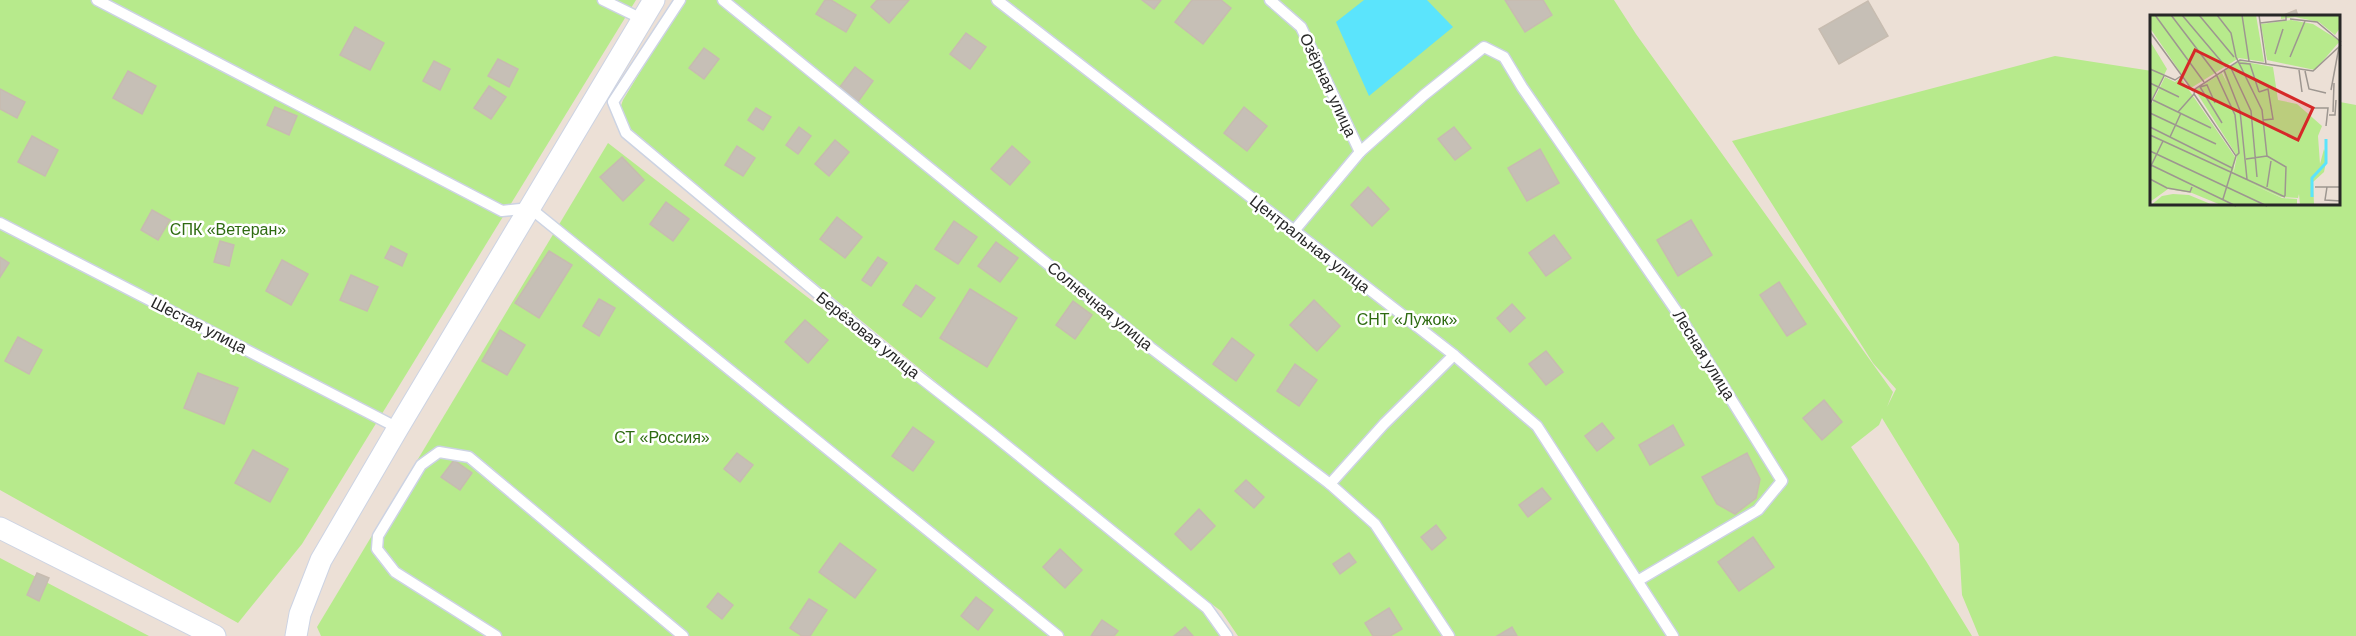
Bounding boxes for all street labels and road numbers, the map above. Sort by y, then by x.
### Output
street label: Озёрная улица [1297,30,1359,140]
street label: Центральная улица [1247,192,1373,296]
street label: Солнечная улица [1044,259,1156,354]
street label: Берёзовая улица [813,288,923,382]
street label: Шестая улица [148,294,250,356]
street label: Лесная улица [1670,307,1738,403]

